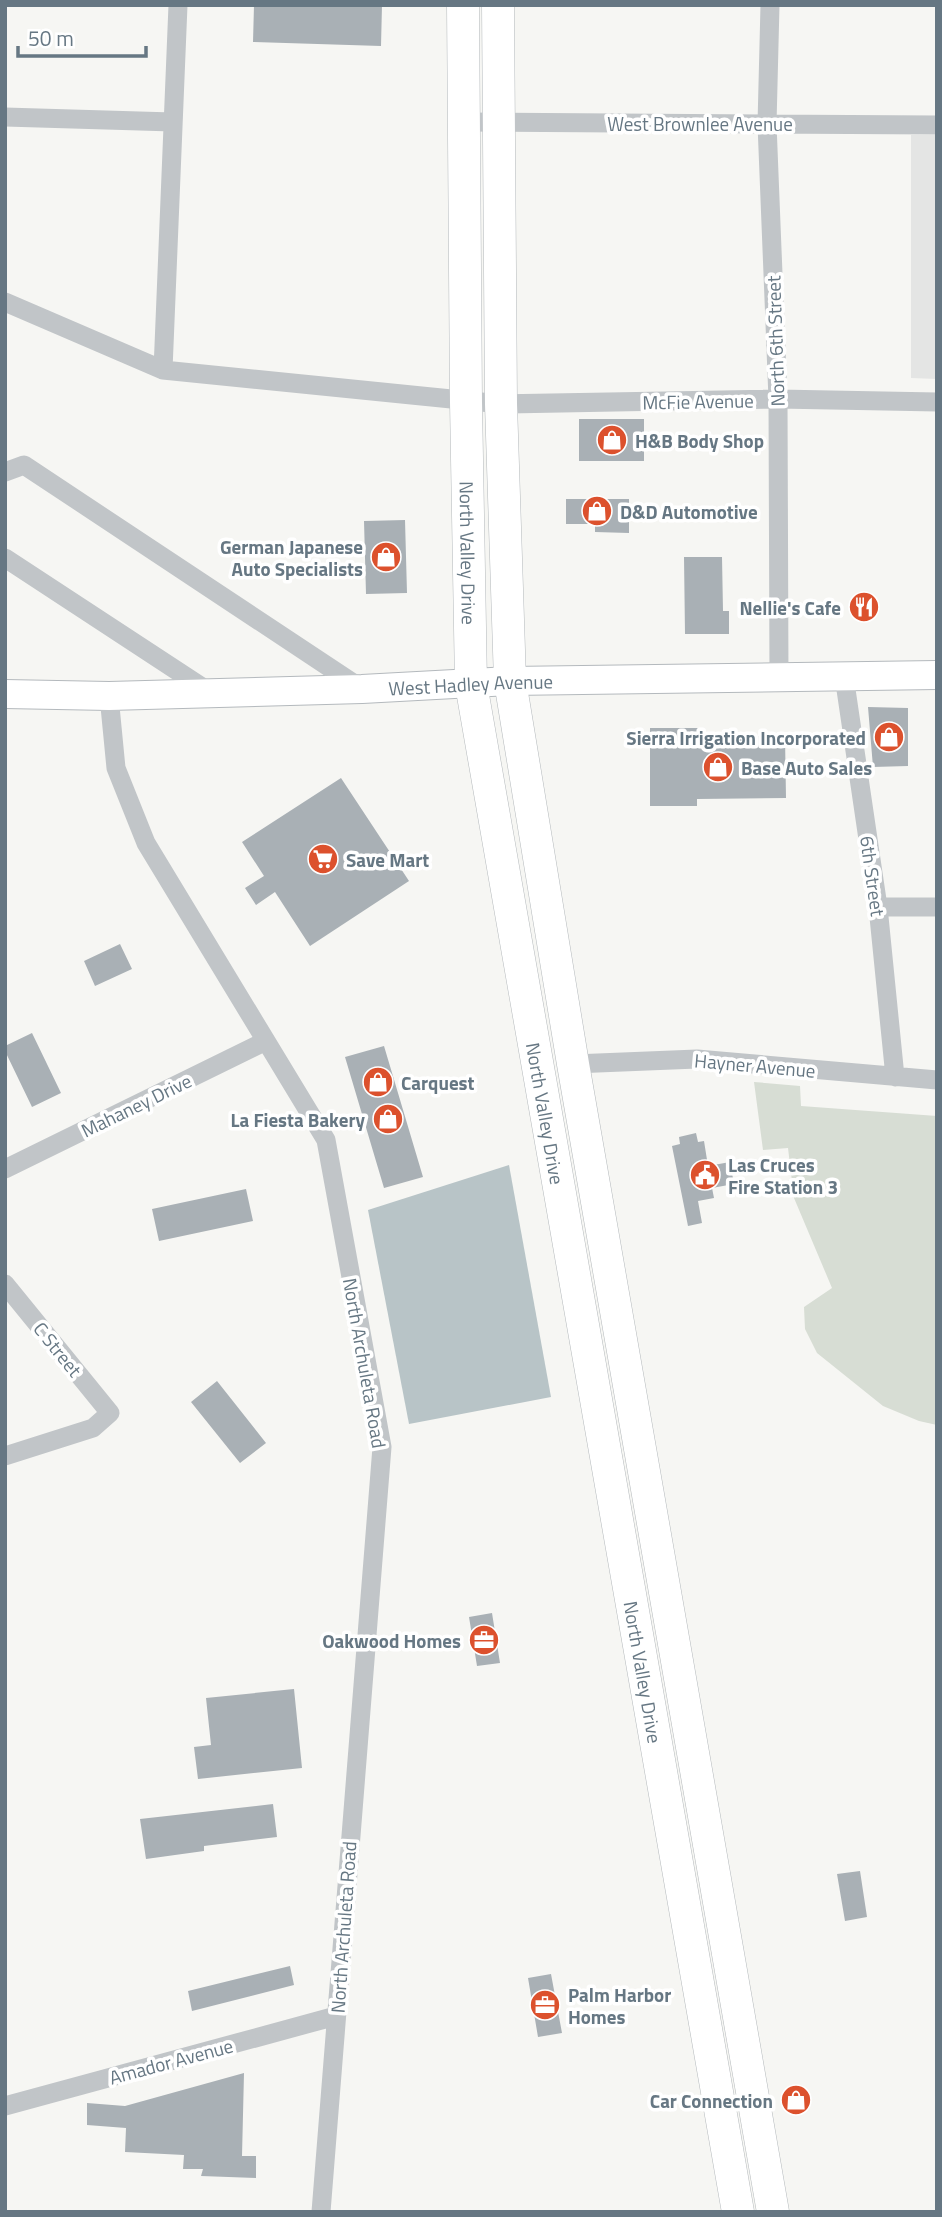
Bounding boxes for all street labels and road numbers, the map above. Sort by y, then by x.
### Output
street label: West Brownlee Avenue [607,109,793,138]
street label: North 6th Street [758,275,792,407]
street label: McFie Avenue [642,386,754,416]
street label: North Valley Drive [453,481,484,625]
street label: West Hadley Avenue [388,666,553,702]
street label: 6th Street [853,834,893,918]
street label: North Valley Drive [519,1040,573,1187]
street label: Hayner Avenue [693,1045,817,1085]
street label: Mahaney Drive [76,1066,196,1144]
street label: North Archuleta Road [336,1276,394,1450]
street label: C Street [27,1315,89,1383]
street label: North Valley Drive [617,1599,670,1745]
street label: North Archuleta Road [323,1840,363,2014]
street label: Amador Avenue [106,2031,236,2091]

